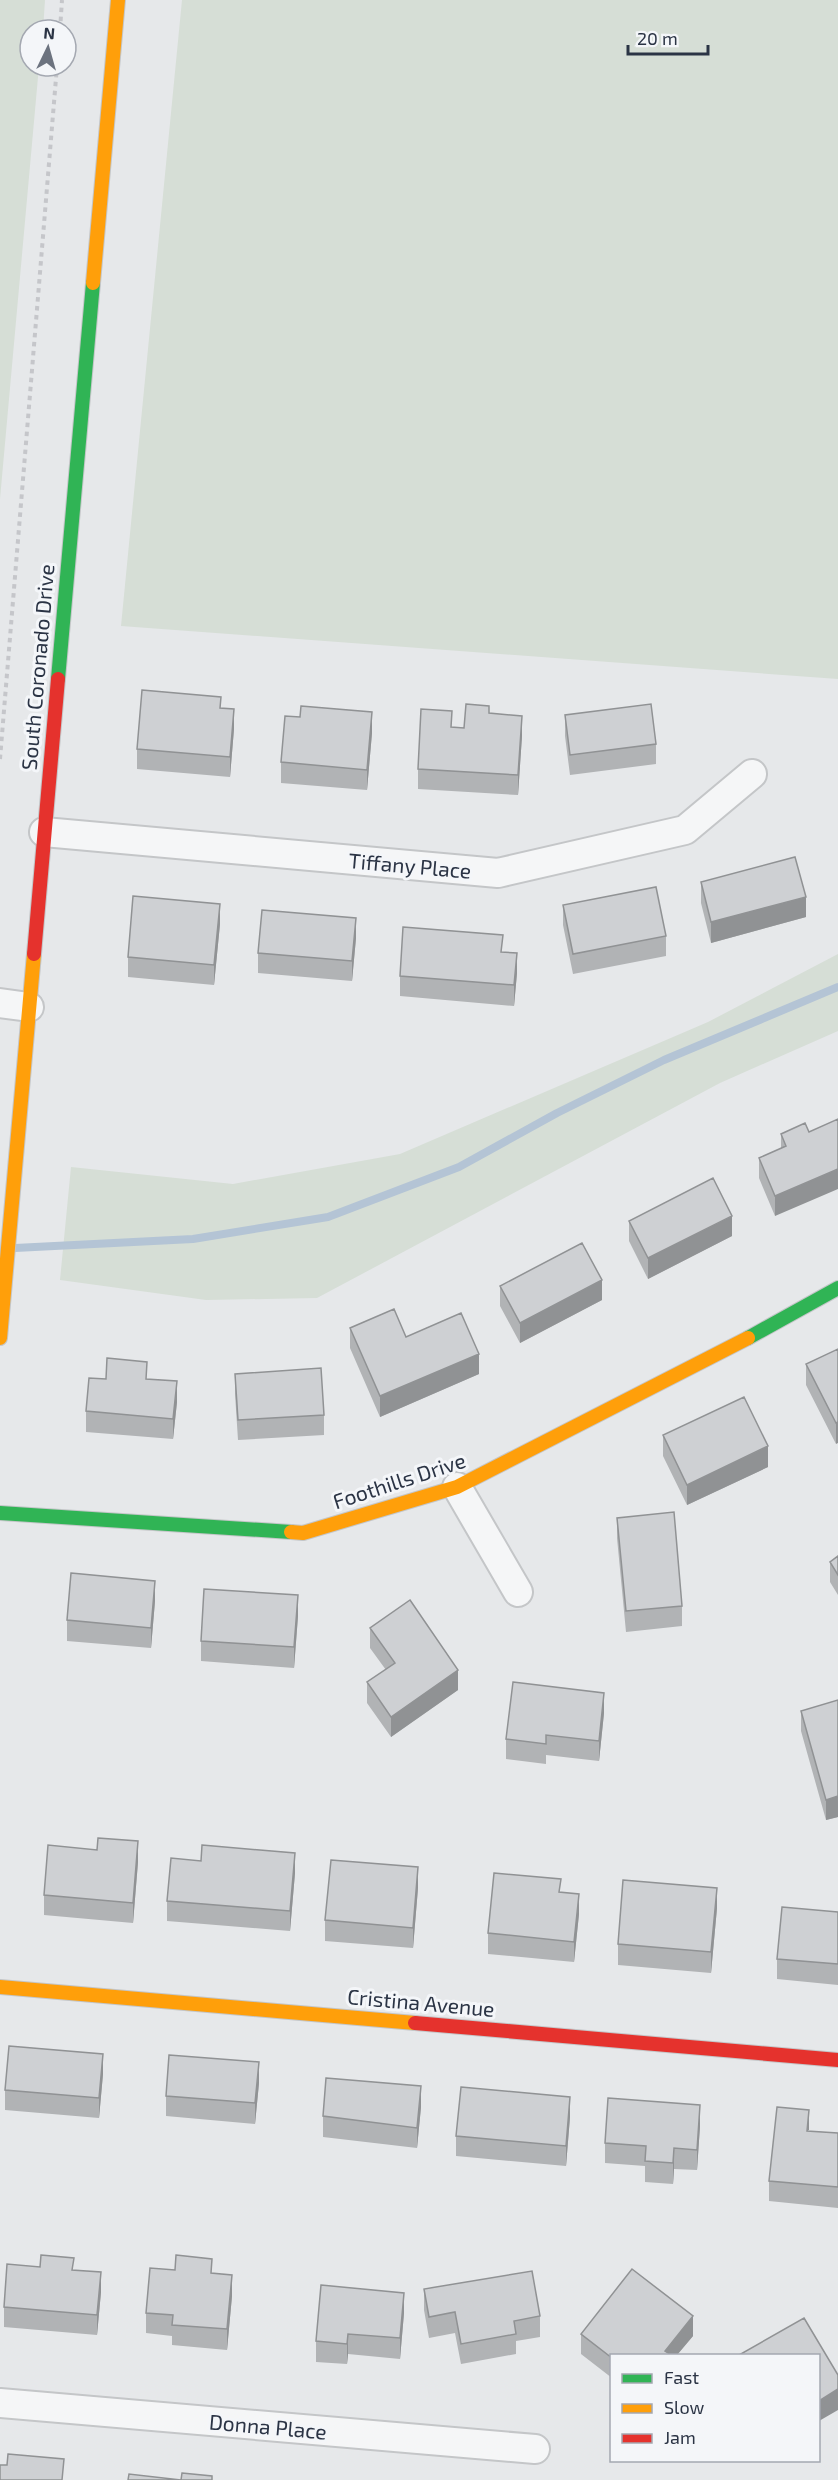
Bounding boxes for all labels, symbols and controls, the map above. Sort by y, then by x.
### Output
north arrow [18,18,78,78]
scale bar [628,18,708,56]
text: N [43,23,56,43]
text: 20 m [637,27,678,49]
street label: South Coronado Drive [16,563,58,771]
street label: Tiffany Place [348,847,472,883]
street label: Foothills Drive [330,1447,468,1513]
street label: Cristina Avenue [346,1983,496,2021]
legend [610,2354,820,2462]
text: Fast [664,2366,699,2388]
text: Slow [664,2396,705,2418]
street label: Donna Place [208,2408,328,2444]
text: Jam [664,2426,696,2448]

